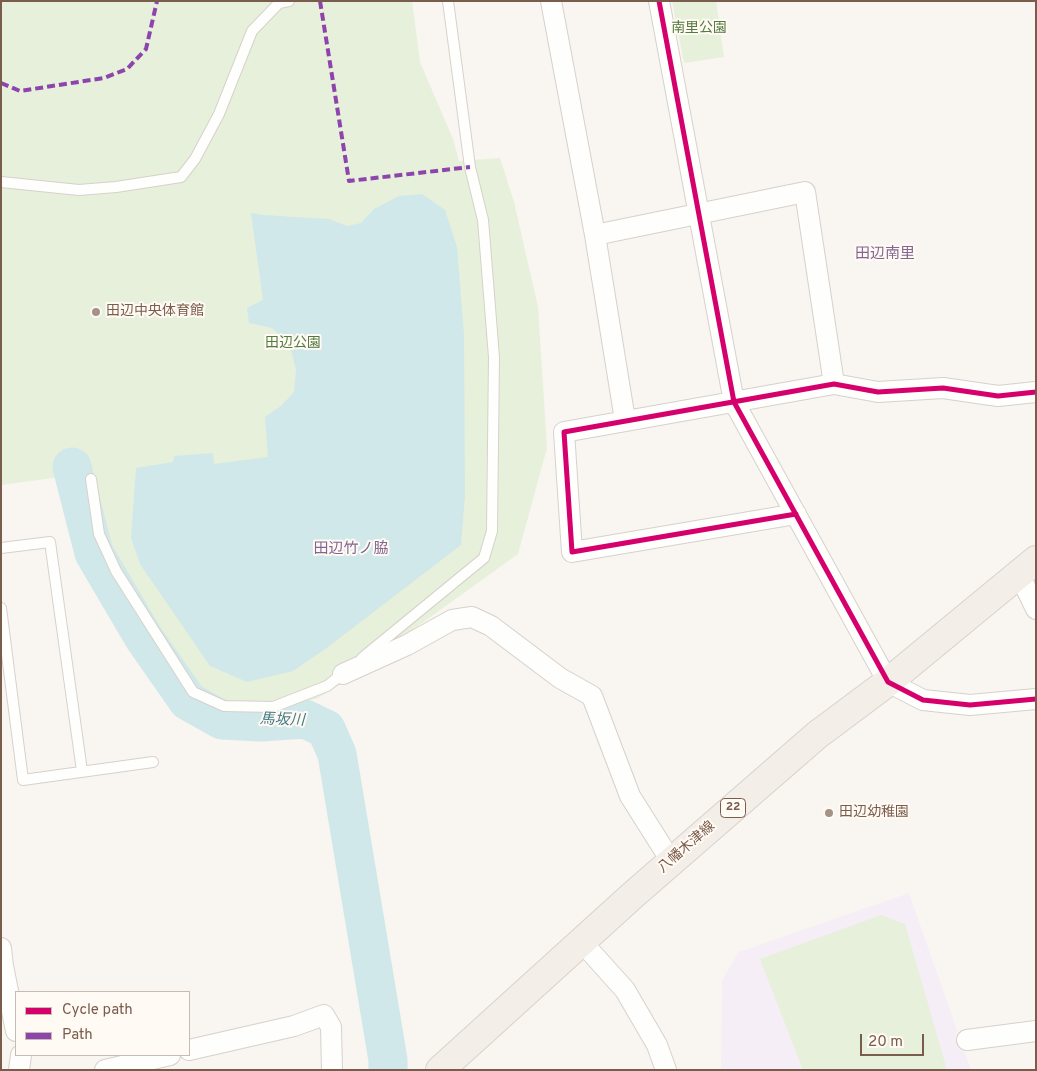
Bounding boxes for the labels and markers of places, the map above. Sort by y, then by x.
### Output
place label: 田辺中央体育館 [106,304,204,320]
marker: 田辺中央体育館 [90,306,102,318]
place label: 田辺幼稚園 [839,805,909,821]
marker: 田辺幼稚園 [823,807,835,819]

